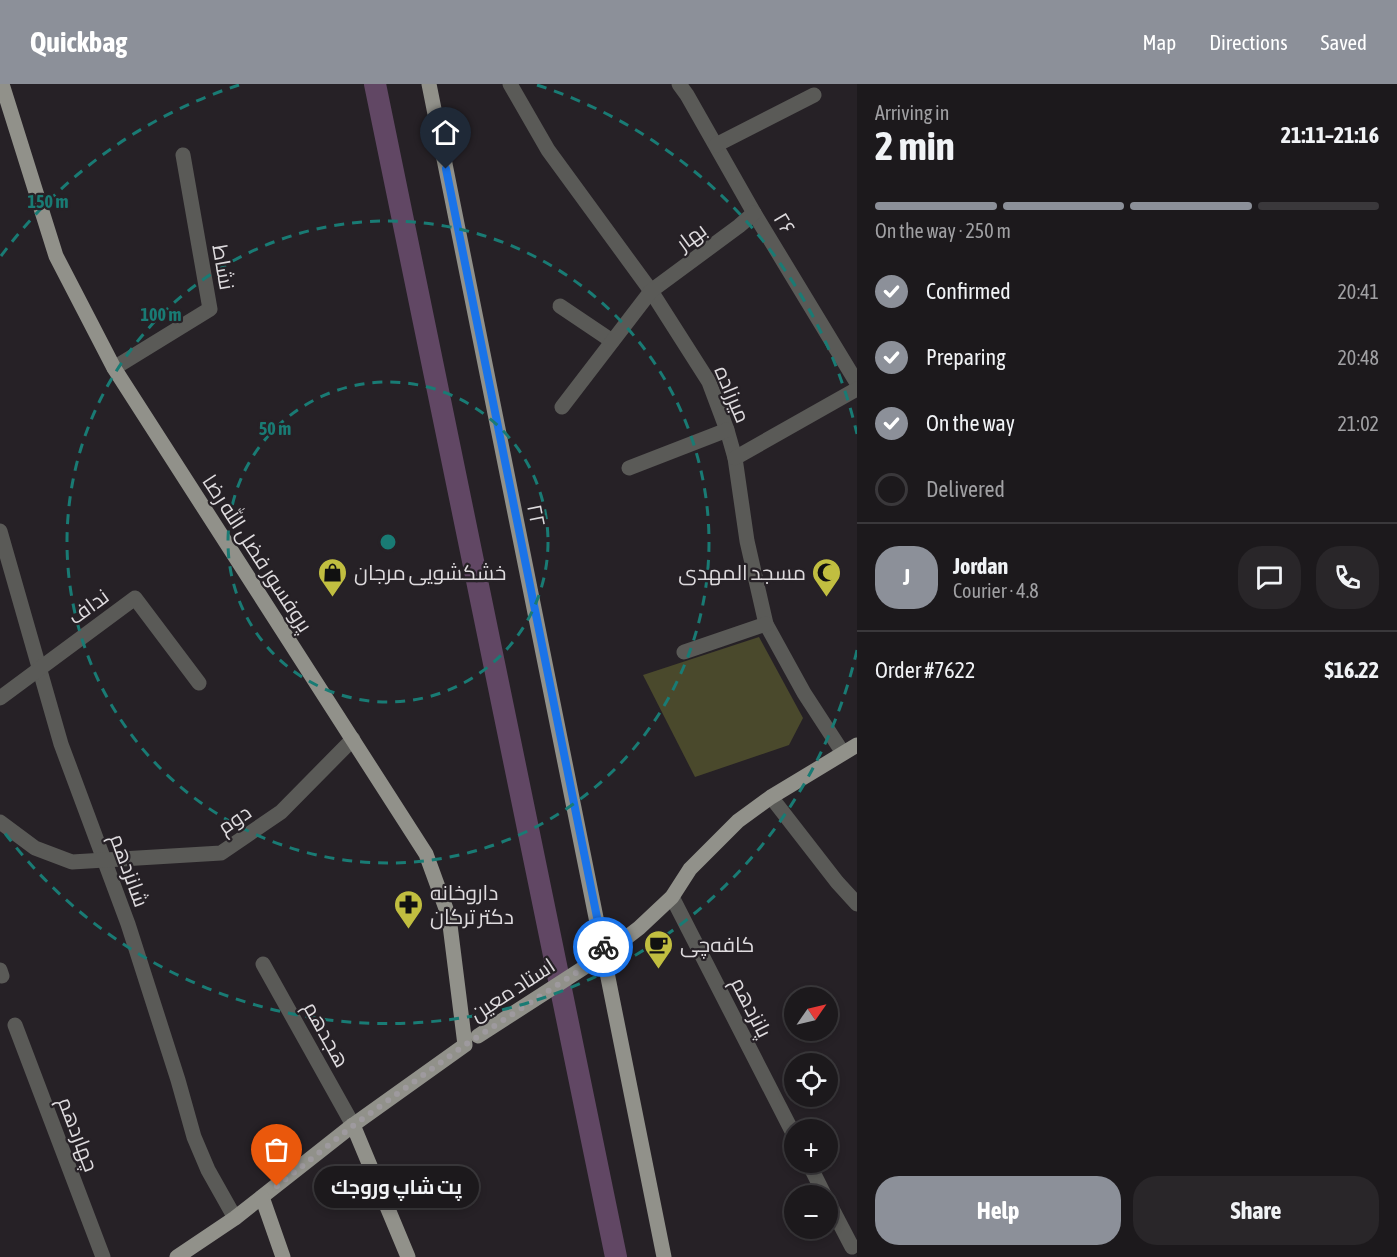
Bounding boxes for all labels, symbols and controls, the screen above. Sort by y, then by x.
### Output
text: Quickbag [30,26,127,58]
text: Map [1142,30,1176,54]
text: Directions [1209,30,1288,54]
text: Saved [1321,30,1367,54]
text: Arriving in [875,101,949,124]
pin [420,107,471,169]
icon: home [429,116,462,149]
text: 21:11–21:16 [1281,122,1379,148]
text: 2 min [875,124,955,168]
text: 150 m [28,191,68,212]
street label: ۲۶ [769,208,801,238]
street label: بهار [671,217,712,257]
text: On the way · 250 m [875,219,1011,242]
street label: نشاط [208,242,240,292]
icon: check [875,275,908,308]
text: Confirmed [926,278,1011,304]
text: 20:41 [1337,280,1379,303]
text: 100 m [141,304,181,325]
icon: check [875,341,908,374]
text: Preparing [926,344,1006,370]
text: 20:48 [1337,346,1379,369]
street label: میرزاده [709,362,756,426]
icon: check [875,407,908,440]
text: On the way [926,410,1015,436]
text: 21:02 [1337,412,1379,435]
text: 50 m [259,418,291,439]
street label: پروفسور فضل الله رضا [196,469,319,638]
text: Delivered [926,476,1005,502]
street label: ۲۲ [523,502,551,528]
centre of rings [378,532,398,552]
button: chat [1238,546,1301,609]
button: phone [1316,546,1379,609]
text: Jordan [953,553,1008,579]
shop icon: خشکشویی مرجان [317,556,349,598]
mosque icon: مسجد المهدی [811,556,843,598]
place label: خشکشویی مرجان [354,560,506,586]
place label: مسجد المهدی [678,560,806,586]
text: J [903,564,910,590]
text: Courier · 4.8 [953,579,1039,602]
street label: نداف [63,583,113,629]
text: Order #7622 [875,657,975,683]
text: $16.22 [1324,657,1379,683]
street label: دوم [213,799,257,841]
street label: شانزدهم [103,830,154,911]
place label: داروخانه دکتر ترکان [430,880,514,930]
pharmacy icon: داروخانه دکتر ترکان [393,888,425,930]
courier [573,917,633,977]
cafe icon: کافه‌چی [643,928,675,970]
icon: bike [587,931,620,964]
place label: کافه‌چی [680,932,754,959]
street label: استاد معین [465,953,560,1027]
street label: پانزدهم [724,973,777,1043]
north arrow [784,987,838,1041]
map controls [784,987,838,1239]
street label: هجدهم [297,997,355,1072]
button: locate [784,1053,838,1107]
street label: چهاردهم [51,1093,104,1176]
button: + [784,1119,838,1173]
pin [251,1124,302,1186]
icon: bag [260,1133,293,1166]
callout: پت شاپ وروجك [313,1165,478,1207]
text: پت شاپ وروجك [331,1175,462,1198]
button: Help [875,1176,1121,1245]
button: Share [1133,1176,1379,1245]
button: − [784,1185,838,1239]

